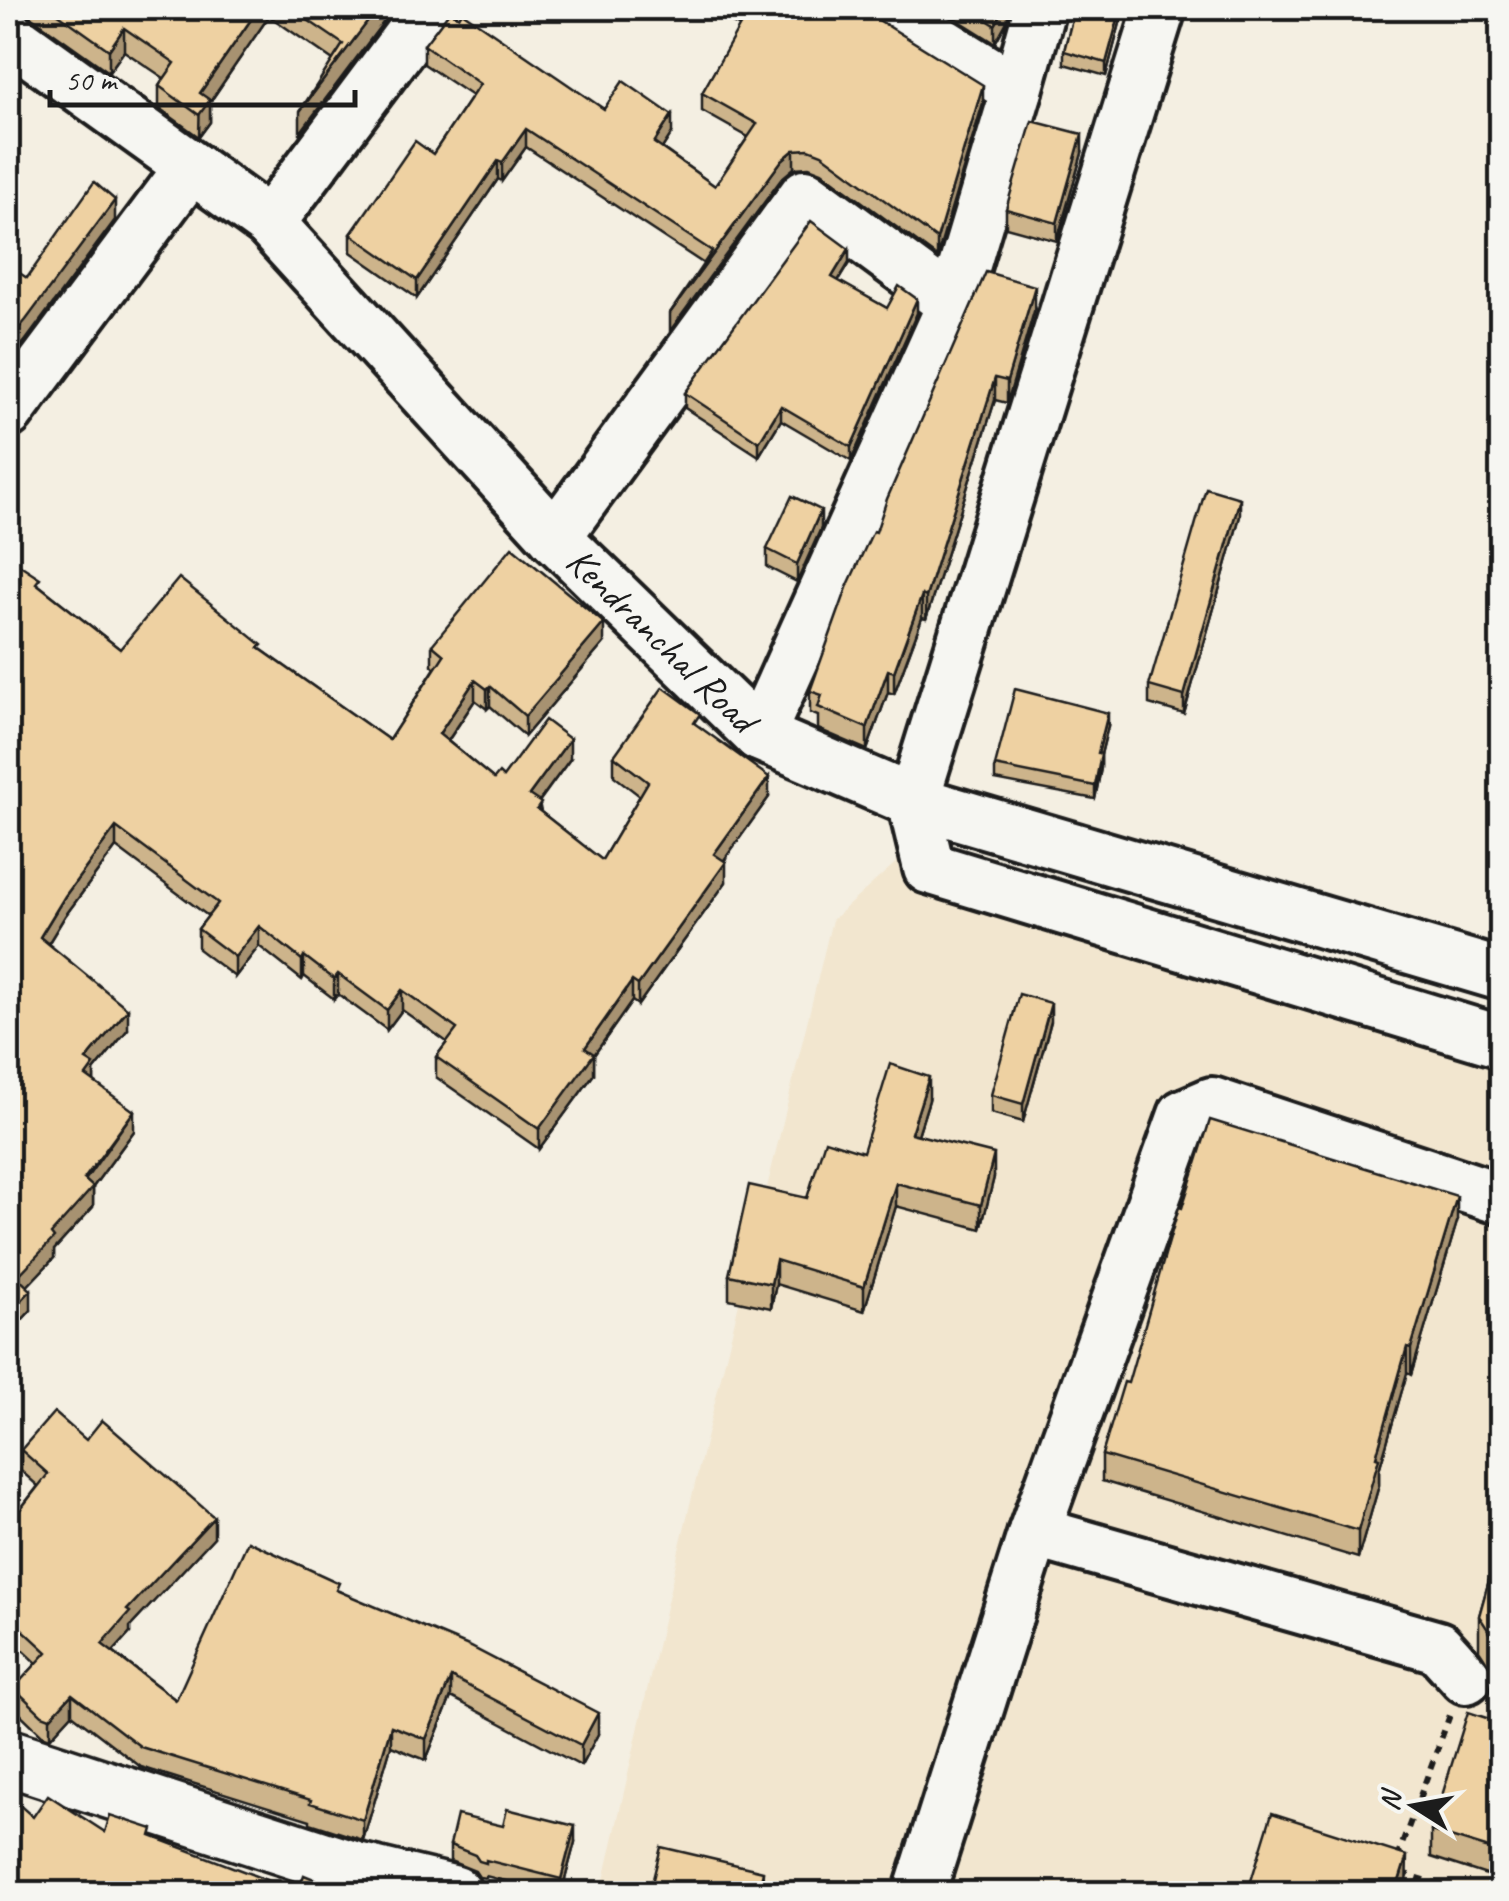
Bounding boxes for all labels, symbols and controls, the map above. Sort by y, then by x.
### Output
scale bar [50,45,355,107]
text: 50 m [65,61,118,99]
street label: Kendranchal Road [556,536,771,747]
north arrow [1364,1756,1464,1856]
text: N [1371,1785,1410,1813]

